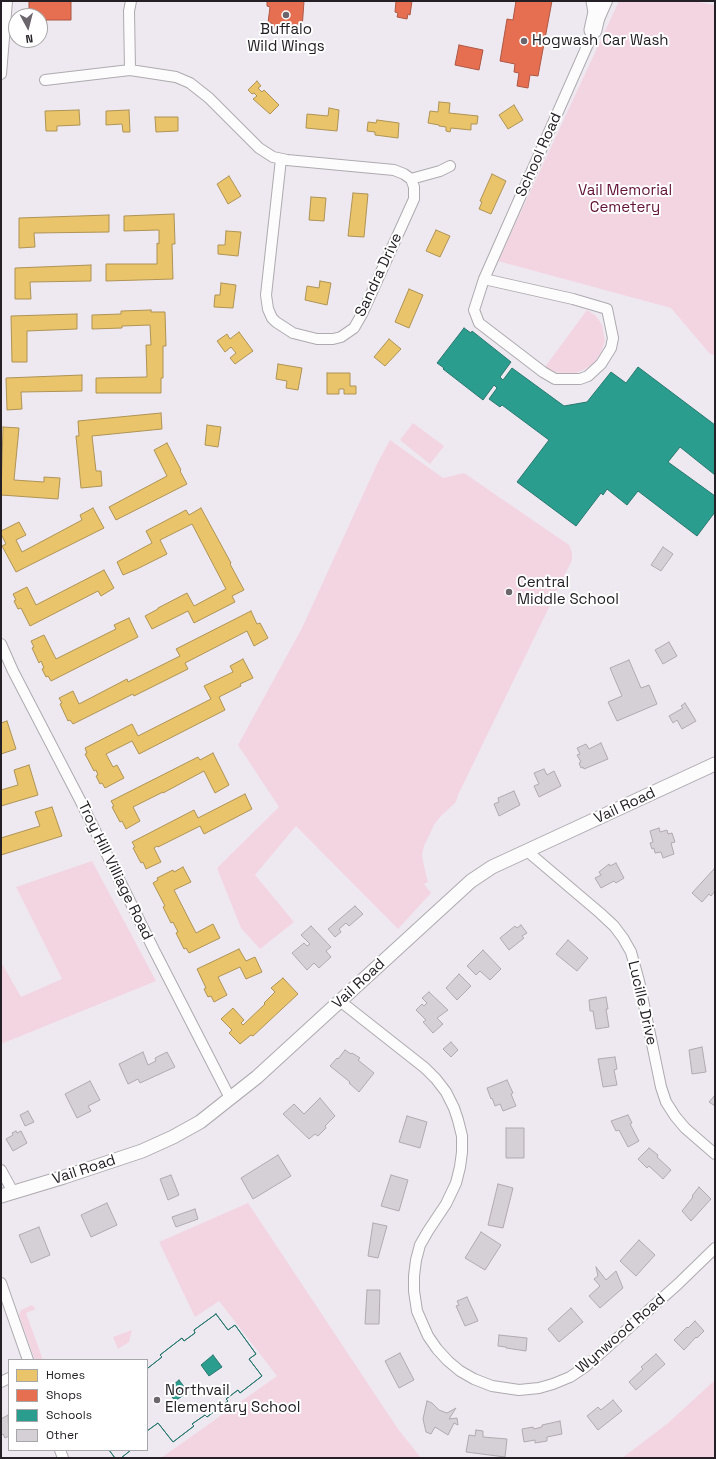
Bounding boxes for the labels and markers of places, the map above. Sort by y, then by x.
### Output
marker: Buffalo Wild Wings [281,10,291,20]
place label: Buffalo Wild Wings [247,21,325,56]
place label: Hogwash Car Wash [532,32,669,50]
marker: Hogwash Car Wash [519,36,529,46]
place label: Central Middle School [517,574,619,609]
marker: Central Middle School [504,587,514,597]
place label: Northvail Elementary School [165,1382,301,1417]
marker: Northvail Elementary School [152,1395,162,1405]

